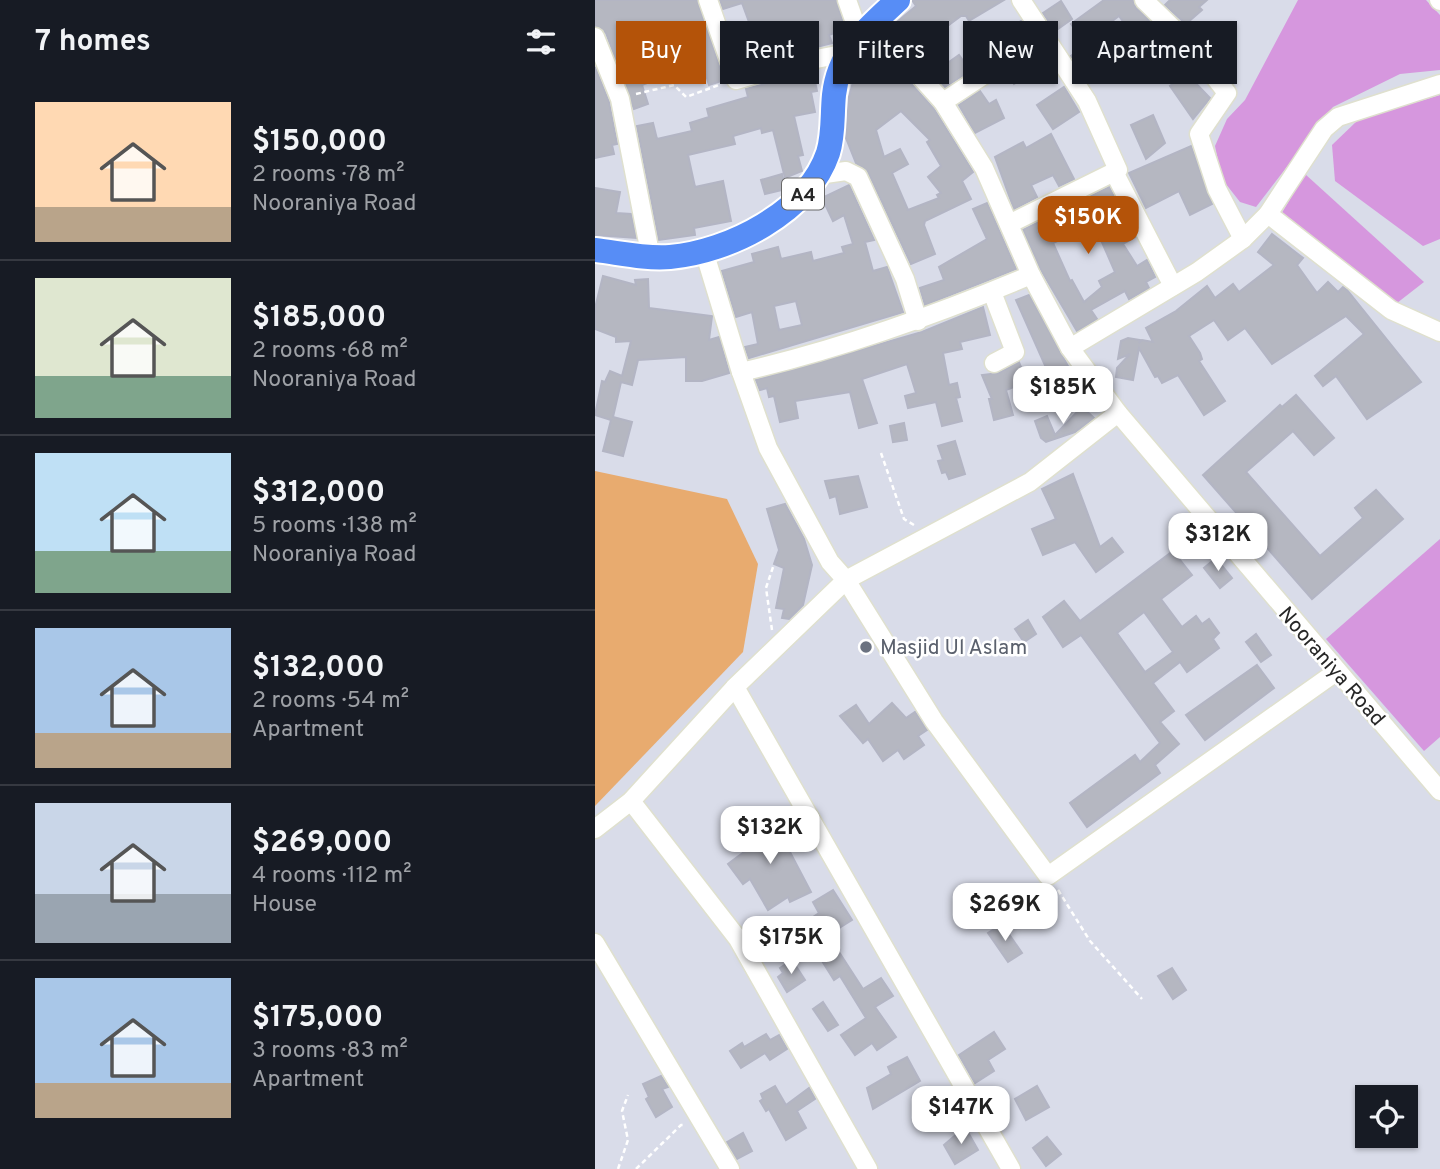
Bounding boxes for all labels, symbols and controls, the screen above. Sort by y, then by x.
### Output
chip: Buy [616,21,706,84]
chip: Rent [720,21,819,84]
chip: Filters [833,21,949,84]
chip: New [963,21,1058,84]
chip: Apartment [1072,21,1237,84]
icon: filters [522,23,560,61]
text: 7 homes [35,24,151,61]
text: $150,000 [252,124,387,161]
icon: home [91,130,175,214]
text: 2 rooms · 78 m² [252,161,405,190]
road number: A4 [782,178,824,210]
text: Nooraniya Road [252,190,416,219]
pin: $150K [1039,196,1137,256]
text: $150K [1054,204,1122,233]
text: $185,000 [252,300,386,337]
icon: home [91,306,175,390]
text: 2 rooms · 68 m² [252,337,408,366]
text: Nooraniya Road [252,366,416,395]
pin: $185K [1014,366,1112,426]
text: $185K [1029,374,1097,403]
text: $312,000 [252,475,385,512]
icon: home [91,481,175,565]
text: 5 rooms · 138 m² [252,512,417,541]
pin: $312K [1169,514,1267,573]
text: $312K [1184,521,1252,550]
text: Nooraniya Road [252,541,416,570]
street label: Nooraniya Road [1271,601,1390,732]
place label: Masjid Ul Aslam [880,635,1027,662]
marker: Masjid Ul Aslam [858,639,874,655]
text: $132,000 [252,650,385,687]
icon: home [91,656,175,740]
text: 2 rooms · 54 m² [252,687,409,716]
text: Apartment [252,716,364,745]
pin: $132K [721,806,819,866]
text: $132K [737,814,803,843]
text: $269,000 [252,825,392,862]
icon: home [91,831,175,915]
text: 4 rooms · 112 m² [252,862,412,891]
pin: $269K [956,884,1054,943]
text: House [252,891,317,920]
text: $269K [969,891,1041,920]
pin: $175K [742,916,840,976]
text: $175K [758,924,824,953]
text: $175,000 [252,1000,383,1037]
icon: home [91,1006,175,1090]
text: 3 rooms · 83 m² [252,1037,408,1066]
text: Apartment [252,1066,364,1095]
map controls [1355,1085,1418,1148]
button: locate [1355,1085,1418,1148]
pin: $147K [912,1086,1010,1146]
text: $147K [928,1094,994,1123]

